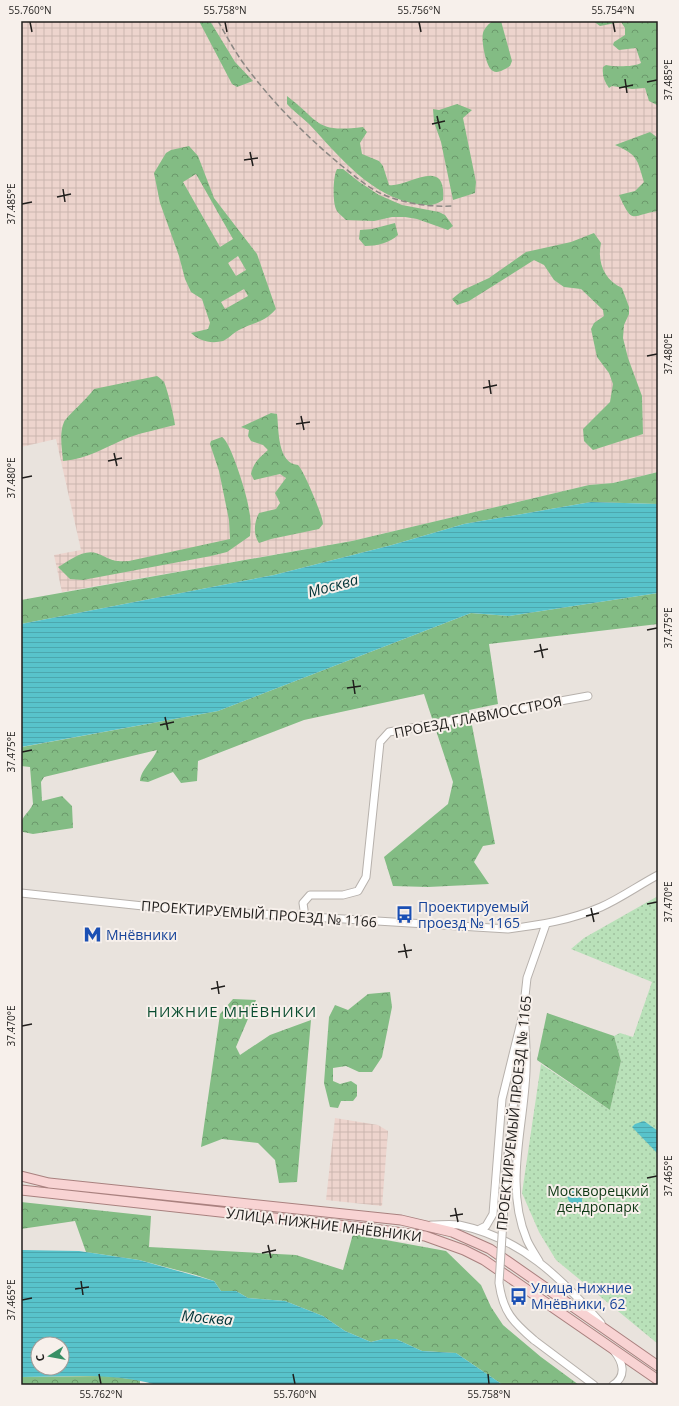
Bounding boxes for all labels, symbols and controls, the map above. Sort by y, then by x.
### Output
text: 55.760°N [8,3,52,17]
text: 55.758°N [203,3,247,17]
text: 55.756°N [397,3,441,17]
text: 55.754°N [591,3,635,17]
text: 37.485°E [661,59,675,101]
text: 37.485°E [4,183,18,225]
text: 37.480°E [661,333,675,375]
text: 37.480°E [4,457,18,499]
water label: Москва [305,569,361,601]
text: 37.475°E [661,607,675,649]
street label: ПРОЕЗД ГЛАВМОССТРОЯ [392,691,563,742]
text: 37.475°E [4,731,18,773]
text: 37.470°E [661,881,675,923]
street label: ПРОЕКТИРУЕМЫЙ ПРОЕЗД № 1166 [140,896,378,931]
place label: Проектируемый проезд № 1165 [418,897,529,932]
bus stop icon: Проектируемый проезд № 1165 [395,905,415,925]
metro station icon: Мнёвники [83,925,103,945]
place label: Мнёвники [106,925,177,944]
street label: ПРОЕКТИРУЕМЫЙ ПРОЕЗД № 1165 [492,994,535,1231]
district label: НИЖНИЕ МНЁВНИКИ [147,1001,317,1021]
text: 37.470°E [4,1005,18,1047]
text: 37.465°E [661,1155,675,1197]
park label: Москворецкий дендропарк [547,1181,649,1216]
street label: УЛИЦА НИЖНИЕ МНЁВНИКИ [225,1203,423,1246]
place label: Улица Нижние Мнёвники, 62 [531,1278,632,1313]
text: 37.465°E [4,1279,18,1321]
bus stop icon: Улица Нижние Мнёвники, 62 [508,1286,528,1306]
water label: Москва [181,1305,234,1329]
north arrow [30,1336,70,1376]
text: С [32,1353,48,1363]
text: 55.762°N [79,1387,123,1401]
text: 55.760°N [273,1387,317,1401]
text: 55.758°N [467,1387,511,1401]

